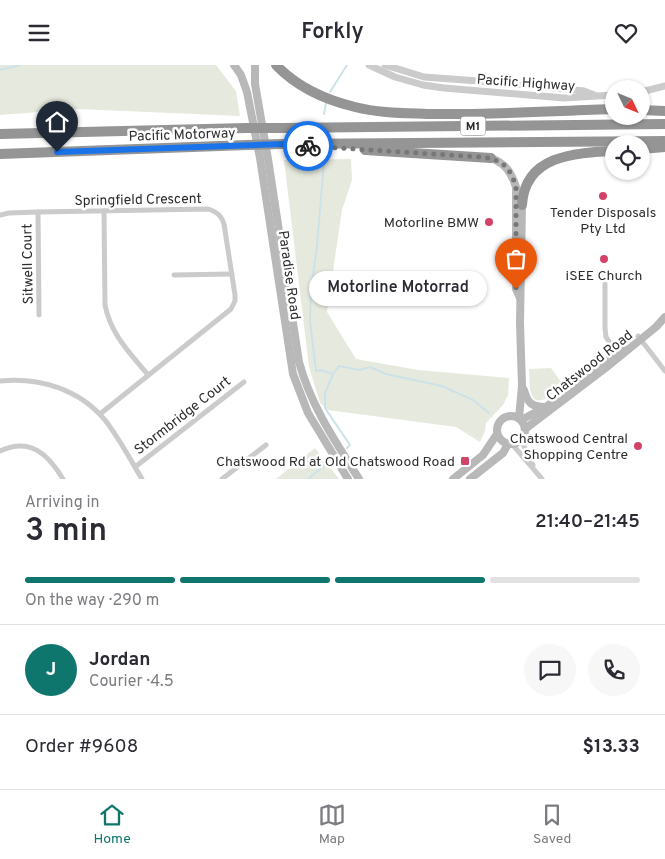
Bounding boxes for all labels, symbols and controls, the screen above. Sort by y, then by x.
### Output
icon: menu [25,19,53,47]
text: Forkly [301,19,364,46]
icon: heart [612,19,640,47]
street label: Pacific Highway [476,72,576,95]
north arrow [605,80,650,125]
map controls [605,80,650,180]
pin [36,101,78,152]
icon: home [43,108,71,136]
road number: M1 [460,116,486,135]
courier [283,121,333,171]
street label: Pacific Motorway [128,125,236,146]
icon: bike [294,132,322,160]
button: locate [605,135,650,180]
marker: Tender Disposals Pty Ltd [597,190,609,202]
street label: Springfield Crescent [74,191,202,210]
place label: Tender Disposals Pty Ltd [550,205,656,238]
place label: Motorline BMW [384,215,479,232]
marker: Motorline BMW [483,216,495,228]
street label: Sitwell Court [19,223,38,305]
street label: Paradise Road [274,230,303,321]
pin [495,238,537,289]
icon: bag [502,245,530,273]
marker: iSEE Church [598,253,610,265]
place label: iSEE Church [566,268,642,285]
callout: Motorline Motorrad [308,271,486,307]
text: Motorline Motorrad [327,278,469,298]
street label: Chatswood Road [543,327,637,405]
street label: Stormbridge Court [131,373,234,459]
place label: Chatswood Central Shopping Centre [510,431,628,464]
marker: Chatswood Central Shopping Centre [632,440,644,452]
place label: Chatswood Rd at Old Chatswood Road [216,454,455,471]
marker: Chatswood Rd at Old Chatswood Road [459,455,471,467]
text: Arriving in [25,493,100,513]
text: 21:40–21:45 [535,510,640,534]
text: 3 min [25,512,107,552]
text: On the way · 290 m [25,591,159,611]
button: chat [524,644,576,696]
button: phone [588,644,640,696]
text: Jordan [89,648,151,672]
text: J [46,658,56,682]
text: Courier · 4.5 [89,672,174,692]
text: Order #9608 [25,735,138,759]
text: $13.33 [583,735,640,759]
tab: Home [94,801,131,848]
tab: Map [318,801,346,848]
tab: Saved [533,801,571,848]

